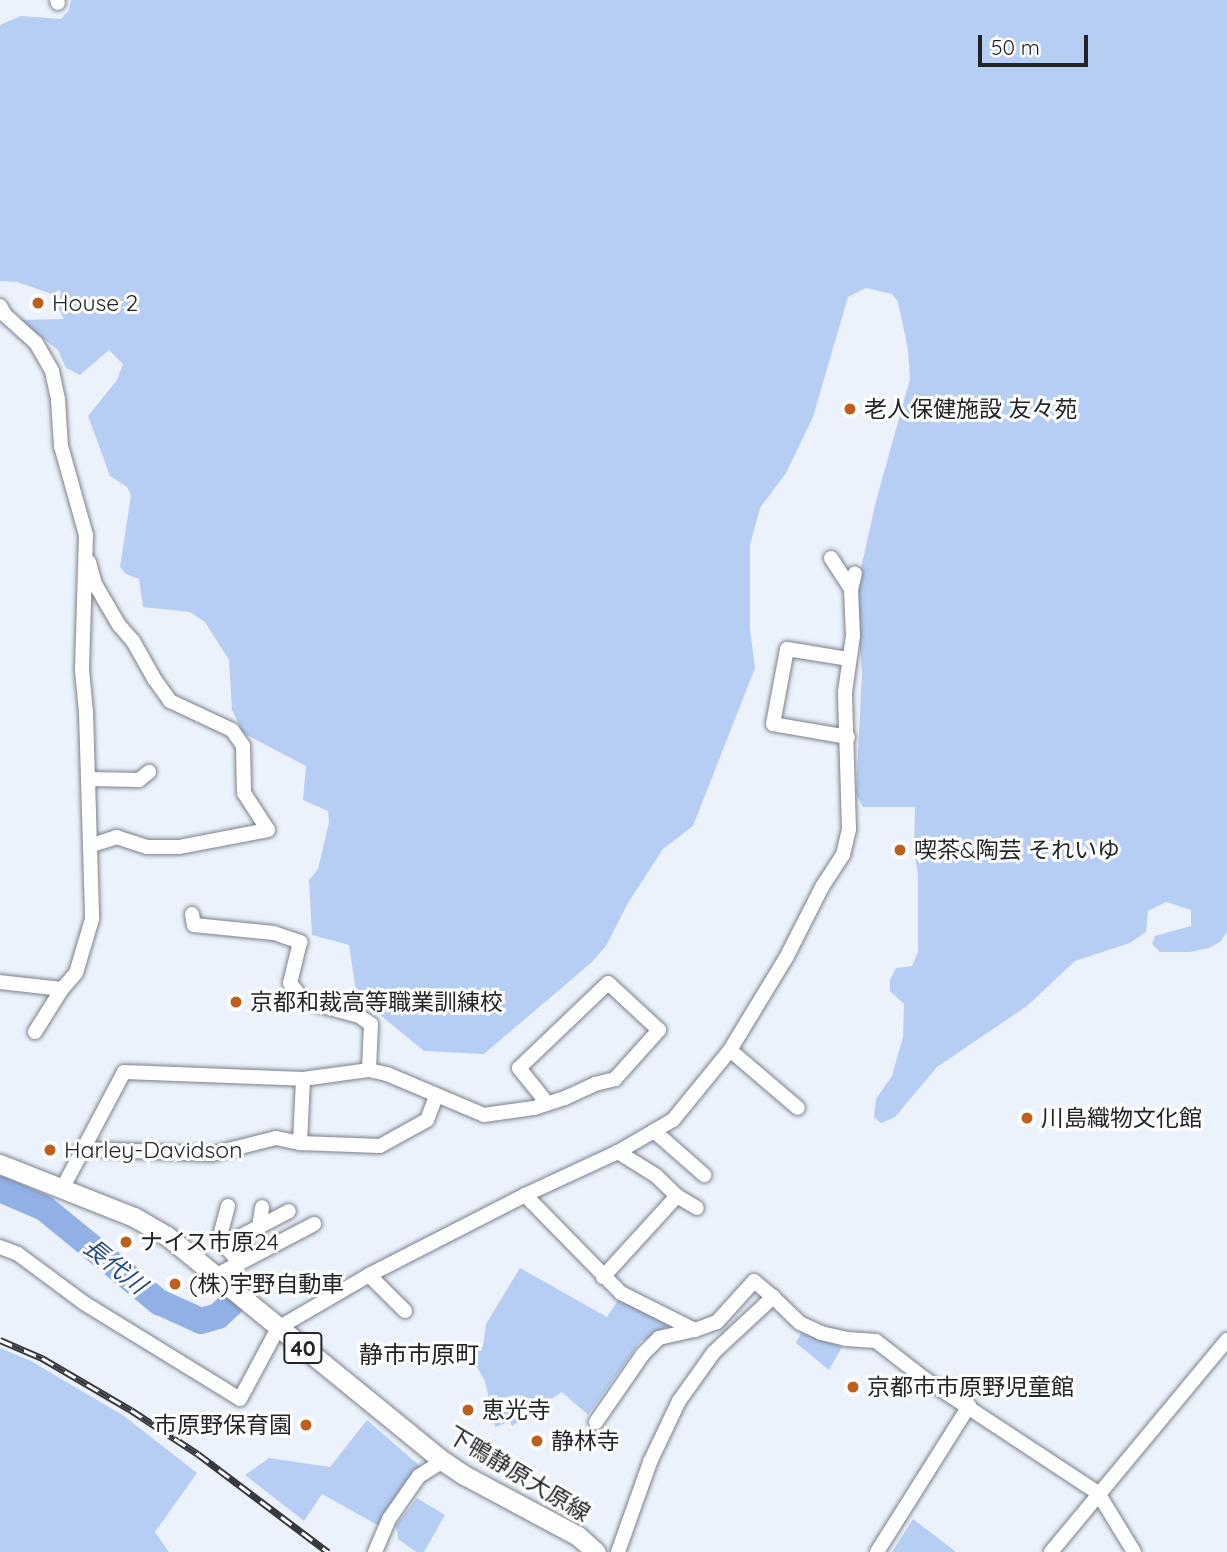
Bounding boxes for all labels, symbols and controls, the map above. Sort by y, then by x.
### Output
scale bar [982,21,1092,65]
text: 50 m [991,34,1040,60]
place label: House 2 [52,289,138,317]
marker: House 2 [30,295,46,311]
place label: 老人保健施設 友々苑 [864,395,1077,423]
marker: 老人保健施設 友々苑 [842,401,858,417]
place label: 喫茶&陶芸 それいゆ [914,836,1120,864]
marker: 喫茶&陶芸 それいゆ [892,842,908,858]
place label: 京都和裁高等職業訓練校 [250,988,503,1016]
marker: 京都和裁高等職業訓練校 [228,994,244,1010]
place label: 川島織物文化館 [1041,1104,1202,1132]
marker: 川島織物文化館 [1019,1110,1035,1126]
place label: Harley-Davidson [64,1136,243,1164]
marker: Harley-Davidson [42,1142,58,1158]
place label: ナイス市原24 [140,1228,280,1256]
water label: 長代川 [78,1232,152,1300]
marker: ナイス市原24 [118,1234,134,1250]
place label: (株)宇野自動車 [189,1270,344,1298]
marker: (株)宇野自動車 [167,1276,183,1292]
road number: 40 [282,1330,324,1366]
district label: 静市市原町 [359,1341,479,1369]
place label: 京都市市原野児童館 [867,1373,1074,1401]
marker: 京都市市原野児童館 [845,1379,861,1395]
place label: 恵光寺 [482,1396,551,1424]
marker: 恵光寺 [460,1402,476,1418]
place label: 市原野保育園 [154,1411,292,1439]
marker: 市原野保育園 [298,1417,314,1433]
street label: 下鴨静原大原線 [443,1421,595,1527]
place label: 静林寺 [551,1427,620,1455]
marker: 静林寺 [529,1433,545,1449]

